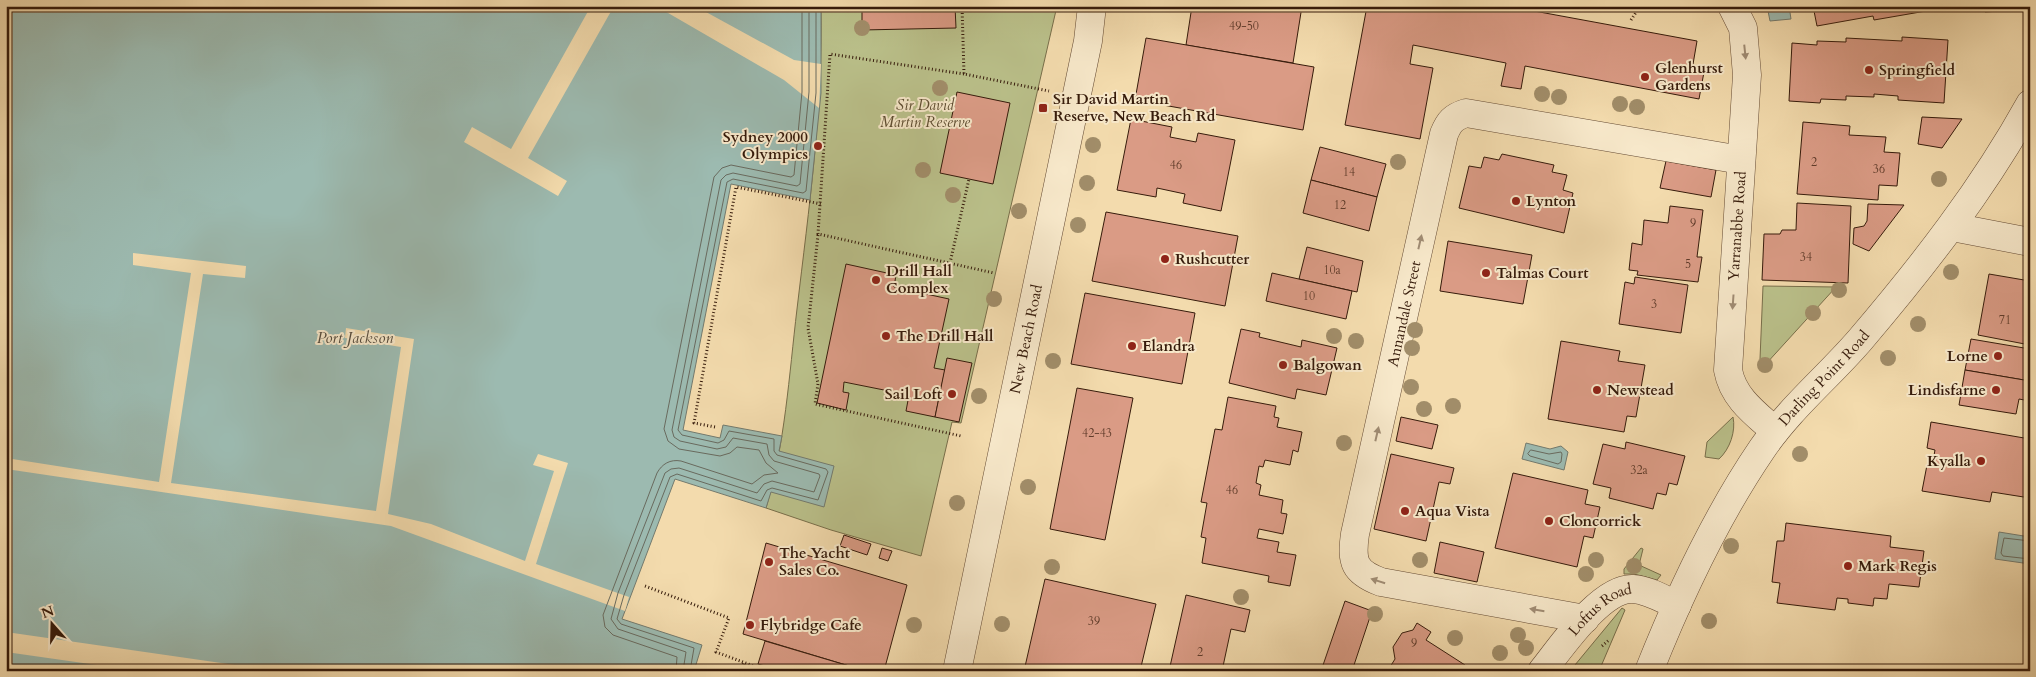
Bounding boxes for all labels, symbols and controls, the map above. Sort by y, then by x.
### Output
house number: 49-50 [1229,18,1259,34]
one-way arrow [1741,45,1749,61]
place label: Glenhurst Gardens [1655,58,1724,95]
place label: Springfield [1879,60,1956,80]
marker: Springfield [1863,64,1875,76]
marker: Glenhurst Gardens [1639,71,1651,83]
place label: Sir David Martin Reserve, New Beach Rd [1053,89,1216,126]
park label: Sir David Martin Reserve [880,95,970,132]
marker: Sir David Martin Reserve, New Beach Rd [1037,102,1049,114]
place label: Sydney 2000 Olympics [723,127,808,164]
marker: Sydney 2000 Olympics [812,140,824,152]
house number: 2 [1811,154,1817,170]
house number: 46 [1170,157,1182,173]
house number: 36 [1873,161,1885,177]
house number: 14 [1343,164,1355,180]
street label: Yarranabbe Road [1723,170,1751,282]
place label: Lynton [1526,191,1577,211]
marker: Lynton [1510,195,1522,207]
house number: 12 [1334,197,1346,213]
house number: 9 [1690,215,1696,231]
one-way arrow [1416,234,1424,249]
place label: Rushcutter [1175,249,1250,269]
house number: 34 [1800,249,1812,265]
marker: Rushcutter [1159,253,1171,265]
house number: 5 [1685,256,1691,272]
street label: Annandale Street [1383,259,1426,369]
place label: Drill Hall Complex [886,261,952,298]
house number: 10a [1323,262,1342,278]
place label: Talmas Court [1496,263,1589,283]
marker: Talmas Court [1480,267,1492,279]
marker: Drill Hall Complex [870,274,882,286]
street label: New Beach Road [1005,283,1047,396]
house number: 10 [1303,288,1315,304]
one-way arrow [1728,294,1736,310]
house number: 3 [1651,296,1657,312]
house number: 71 [1999,312,2011,328]
place label: The Drill Hall [896,326,994,346]
street label: Darling Point Road [1774,326,1874,430]
water label: Port Jackson [317,327,393,349]
marker: The Drill Hall [880,330,892,342]
place label: Elandra [1142,336,1196,356]
marker: Elandra [1126,340,1138,352]
place label: Lorne [1947,346,1988,366]
marker: Lorne [1992,350,2004,362]
place label: Balgowan [1293,355,1362,375]
marker: Balgowan [1277,359,1289,371]
place label: Newstead [1607,380,1674,400]
place label: Lindisfarne [1908,380,1986,400]
place label: Sail Loft [885,384,943,404]
marker: Newstead [1591,384,1603,396]
marker: Lindisfarne [1990,384,2002,396]
marker: Sail Loft [946,388,958,400]
house number: 42-43 [1082,425,1112,441]
one-way arrow [1373,427,1381,442]
place label: Kyalla [1927,451,1972,471]
marker: Kyalla [1975,455,1987,467]
house number: 32a [1630,462,1649,478]
house number: 46 [1226,482,1238,498]
place label: Aqua Vista [1415,501,1490,521]
marker: Aqua Vista [1399,505,1411,517]
place label: Cloncorrick [1559,511,1642,531]
marker: Cloncorrick [1543,515,1555,527]
place label: The Yacht Sales Co. [779,543,851,580]
marker: The Yacht Sales Co. [763,556,775,568]
place label: Mark Regis [1858,556,1937,576]
marker: Mark Regis [1842,560,1854,572]
one-way arrow [1370,576,1385,584]
street label: Loftus Road [1564,579,1633,640]
north arrow [28,600,78,650]
text: N [39,601,57,623]
one-way arrow [1529,606,1545,614]
house number: 39 [1088,613,1100,629]
place label: Flybridge Cafe [760,615,862,635]
marker: Flybridge Cafe [744,619,756,631]
house number: 9 [1411,635,1417,651]
house number: 2 [1197,644,1203,660]

